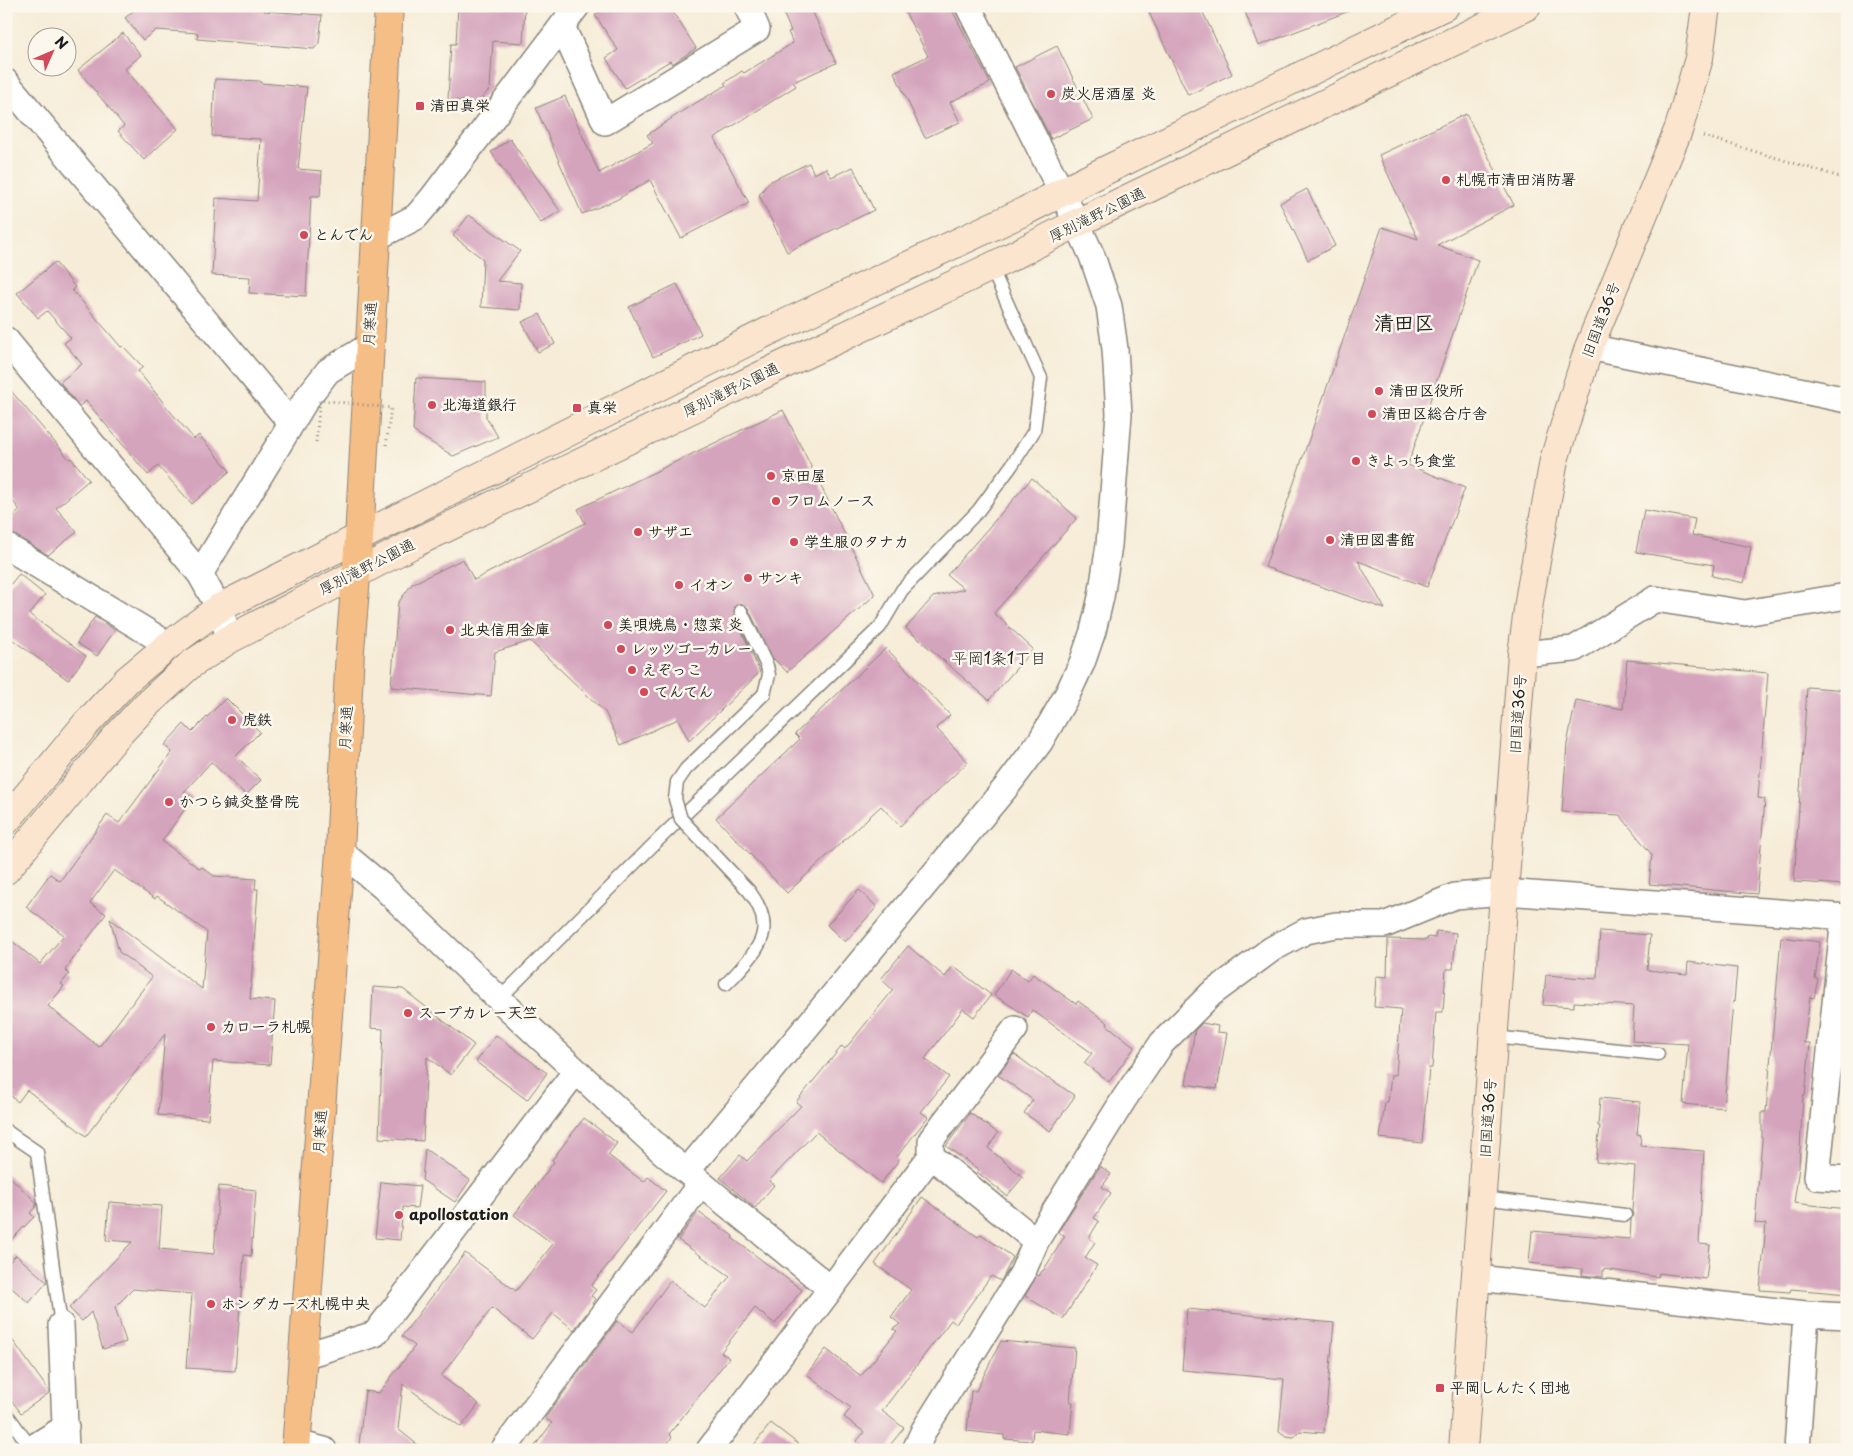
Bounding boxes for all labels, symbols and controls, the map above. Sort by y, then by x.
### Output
north arrow [28,28,78,78]
text: N [50,31,73,54]
place label: 炭火居酒屋 炎 [1061,81,1156,104]
marker: 炭火居酒屋 炎 [1045,88,1057,100]
place label: 清田真栄 [430,93,490,116]
marker: 清田真栄 [414,100,426,112]
place label: 札幌市清田消防署 [1456,167,1576,190]
marker: 札幌市清田消防署 [1440,174,1452,186]
street label: 厚別滝野公園通 [1044,180,1149,247]
place label: とんでん [314,222,373,245]
marker: とんでん [298,229,310,241]
street label: 旧国道36号 [1574,278,1625,361]
street label: 月寒通 [356,301,381,347]
district label: 清田区 [1374,307,1434,337]
street label: 厚別滝野公園通 [678,355,783,422]
place label: 清田区役所 [1389,378,1464,401]
marker: 清田区役所 [1373,385,1385,397]
place label: 北海道銀行 [442,392,517,415]
place label: 真栄 [587,395,617,418]
marker: 北海道銀行 [426,399,438,411]
place label: 清田区総合庁舎 [1382,401,1487,424]
marker: 真栄 [571,402,583,414]
marker: 清田区総合庁舎 [1366,408,1378,420]
place label: きよっち食堂 [1366,448,1456,471]
marker: きよっち食堂 [1350,455,1362,467]
place label: 京田屋 [781,463,826,486]
marker: 京田屋 [765,470,777,482]
place label: フロムノース [786,488,875,511]
marker: フロムノース [770,495,782,507]
place label: サザエ [648,519,693,542]
marker: サザエ [632,526,644,538]
place label: 清田図書館 [1340,527,1415,550]
place label: 学生服のタナカ [804,529,909,552]
street label: 厚別滝野公園通 [314,532,418,600]
marker: 清田図書館 [1324,534,1336,546]
marker: 学生服のタナカ [788,536,800,548]
place label: サンキ [758,565,803,588]
place label: イオン [689,572,734,595]
marker: サンキ [742,572,754,584]
marker: イオン [673,579,685,591]
place label: 美唄焼鳥・惣菜 炎 [618,612,743,635]
place label: 北央信用金庫 [460,617,550,640]
marker: 美唄焼鳥・惣菜 炎 [602,619,614,631]
marker: 北央信用金庫 [444,624,456,636]
place label: レッツゴーカレー [631,636,752,659]
marker: レッツゴーカレー [615,643,627,655]
district label: 平岡1条1丁目 [952,645,1046,669]
place label: えぞっこ [642,657,702,680]
marker: えぞっこ [626,664,638,676]
street label: 旧国道36号 [1502,673,1531,755]
place label: てんてん [654,679,713,702]
marker: てんてん [638,686,650,698]
street label: 月寒通 [332,705,357,751]
place label: 虎鉄 [242,707,272,730]
marker: 虎鉄 [226,714,238,726]
place label: かつら鍼灸整骨院 [179,789,299,812]
marker: かつら鍼灸整骨院 [163,796,175,808]
place label: スープカレー天竺 [418,1000,537,1023]
marker: スープカレー天竺 [402,1007,414,1019]
place label: カローラ札幌 [221,1014,311,1037]
marker: カローラ札幌 [205,1021,217,1033]
street label: 旧国道36号 [1472,1077,1501,1159]
street label: 月寒通 [305,1109,332,1155]
place label: apollostation [409,1202,509,1225]
marker: apollostation [393,1209,405,1221]
place label: ホンダカーズ札幌中央 [221,1291,370,1314]
marker: ホンダカーズ札幌中央 [205,1298,217,1310]
place label: 平岡しんたく団地 [1450,1375,1570,1398]
marker: 平岡しんたく団地 [1434,1382,1446,1394]

